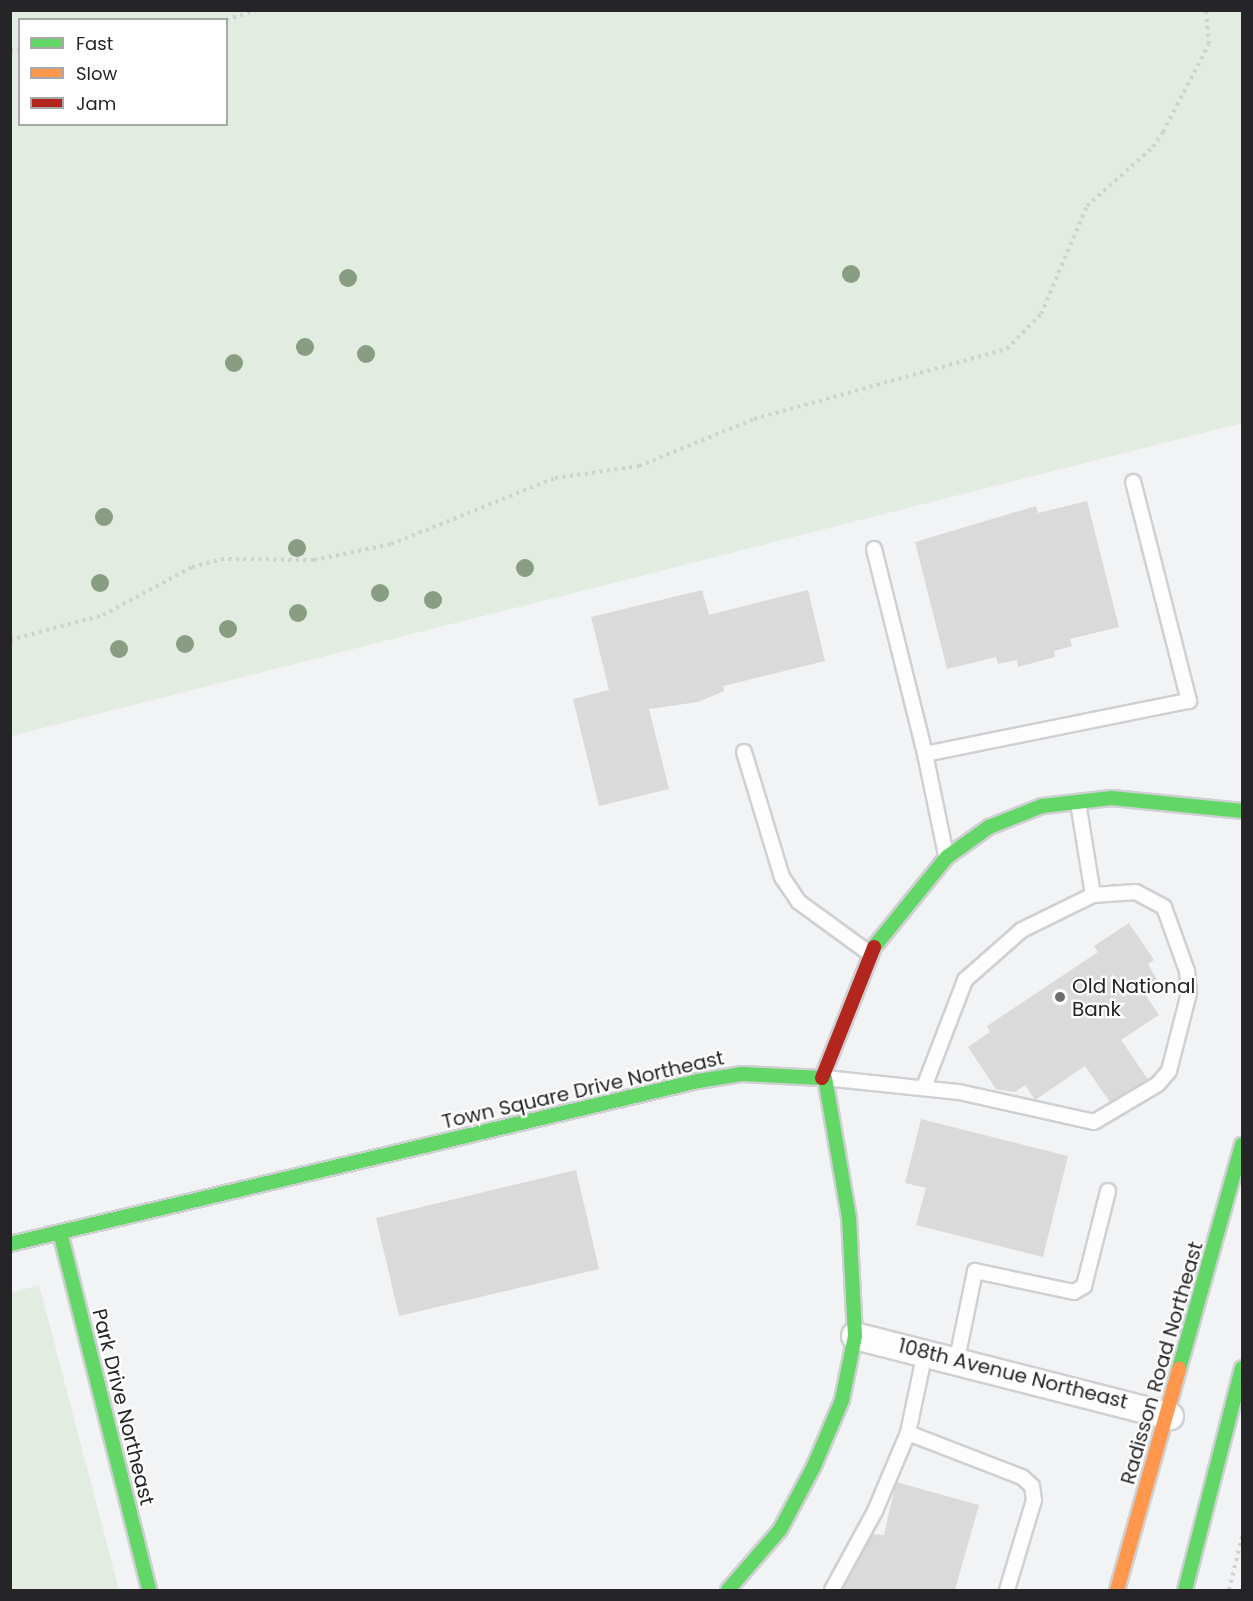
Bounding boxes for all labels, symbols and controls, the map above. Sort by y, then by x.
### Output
legend [18,18,228,126]
text: Fast [76,31,113,56]
text: Slow [76,61,117,86]
text: Jam [76,91,116,116]
place label: Old National Bank [1072,974,1195,1021]
marker: Old National Bank [1053,990,1067,1004]
street label: Town Square Drive Northeast [440,1046,726,1134]
street label: Radisson Road Northeast [1116,1239,1208,1487]
street label: Park Drive Northeast [87,1306,159,1508]
street label: 108th Avenue Northeast [896,1334,1130,1414]

